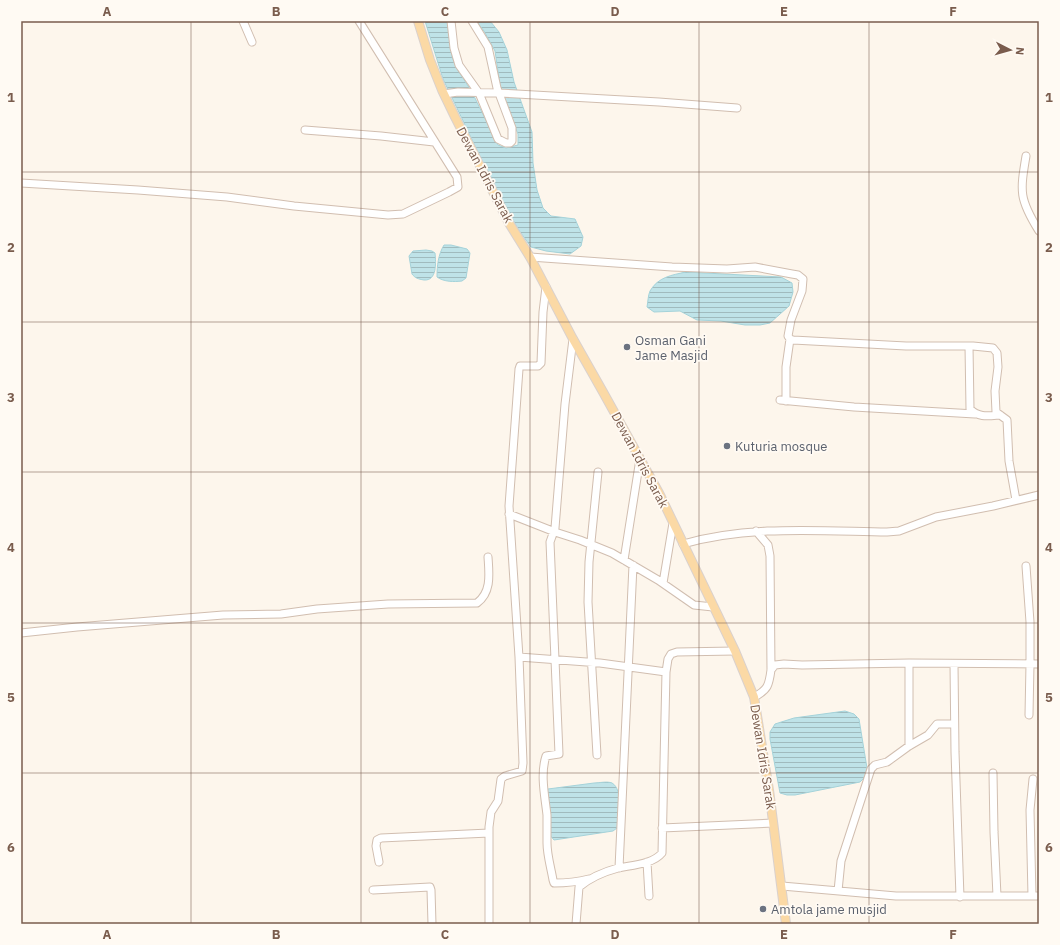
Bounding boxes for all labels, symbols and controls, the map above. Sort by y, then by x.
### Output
text: A [103,3,112,20]
text: B [272,3,281,20]
text: C [441,3,450,20]
text: D [610,3,620,20]
text: E [780,3,788,20]
text: F [949,3,957,20]
north arrow [990,30,1030,70]
text: N [1013,46,1027,56]
text: 1 [7,89,15,106]
text: 1 [1045,89,1053,106]
street label: Dewan Idris Sarak [453,124,517,226]
text: 2 [7,239,15,256]
text: 2 [1045,239,1053,256]
place label: Osman Gani Jame Masjid [635,332,708,364]
marker: Osman Gani Jame Masjid [622,342,632,352]
text: 3 [7,389,15,406]
text: 3 [1045,389,1053,406]
street label: Dewan Idris Sarak [608,409,672,511]
place label: Kuturia mosque [735,438,828,455]
marker: Kuturia mosque [722,441,732,451]
text: 4 [7,539,15,556]
text: 4 [1045,539,1053,556]
text: 5 [7,689,15,706]
text: 5 [1045,689,1053,706]
street label: Dewan Idris Sarak [746,703,780,811]
text: 6 [7,839,15,856]
text: 6 [1045,839,1053,856]
place label: Amtola jame musjid [771,901,887,918]
marker: Amtola jame musjid [758,904,768,914]
text: A [103,926,112,943]
text: B [272,926,281,943]
text: C [441,926,450,943]
text: D [610,926,620,943]
text: E [780,926,788,943]
text: F [949,926,957,943]

